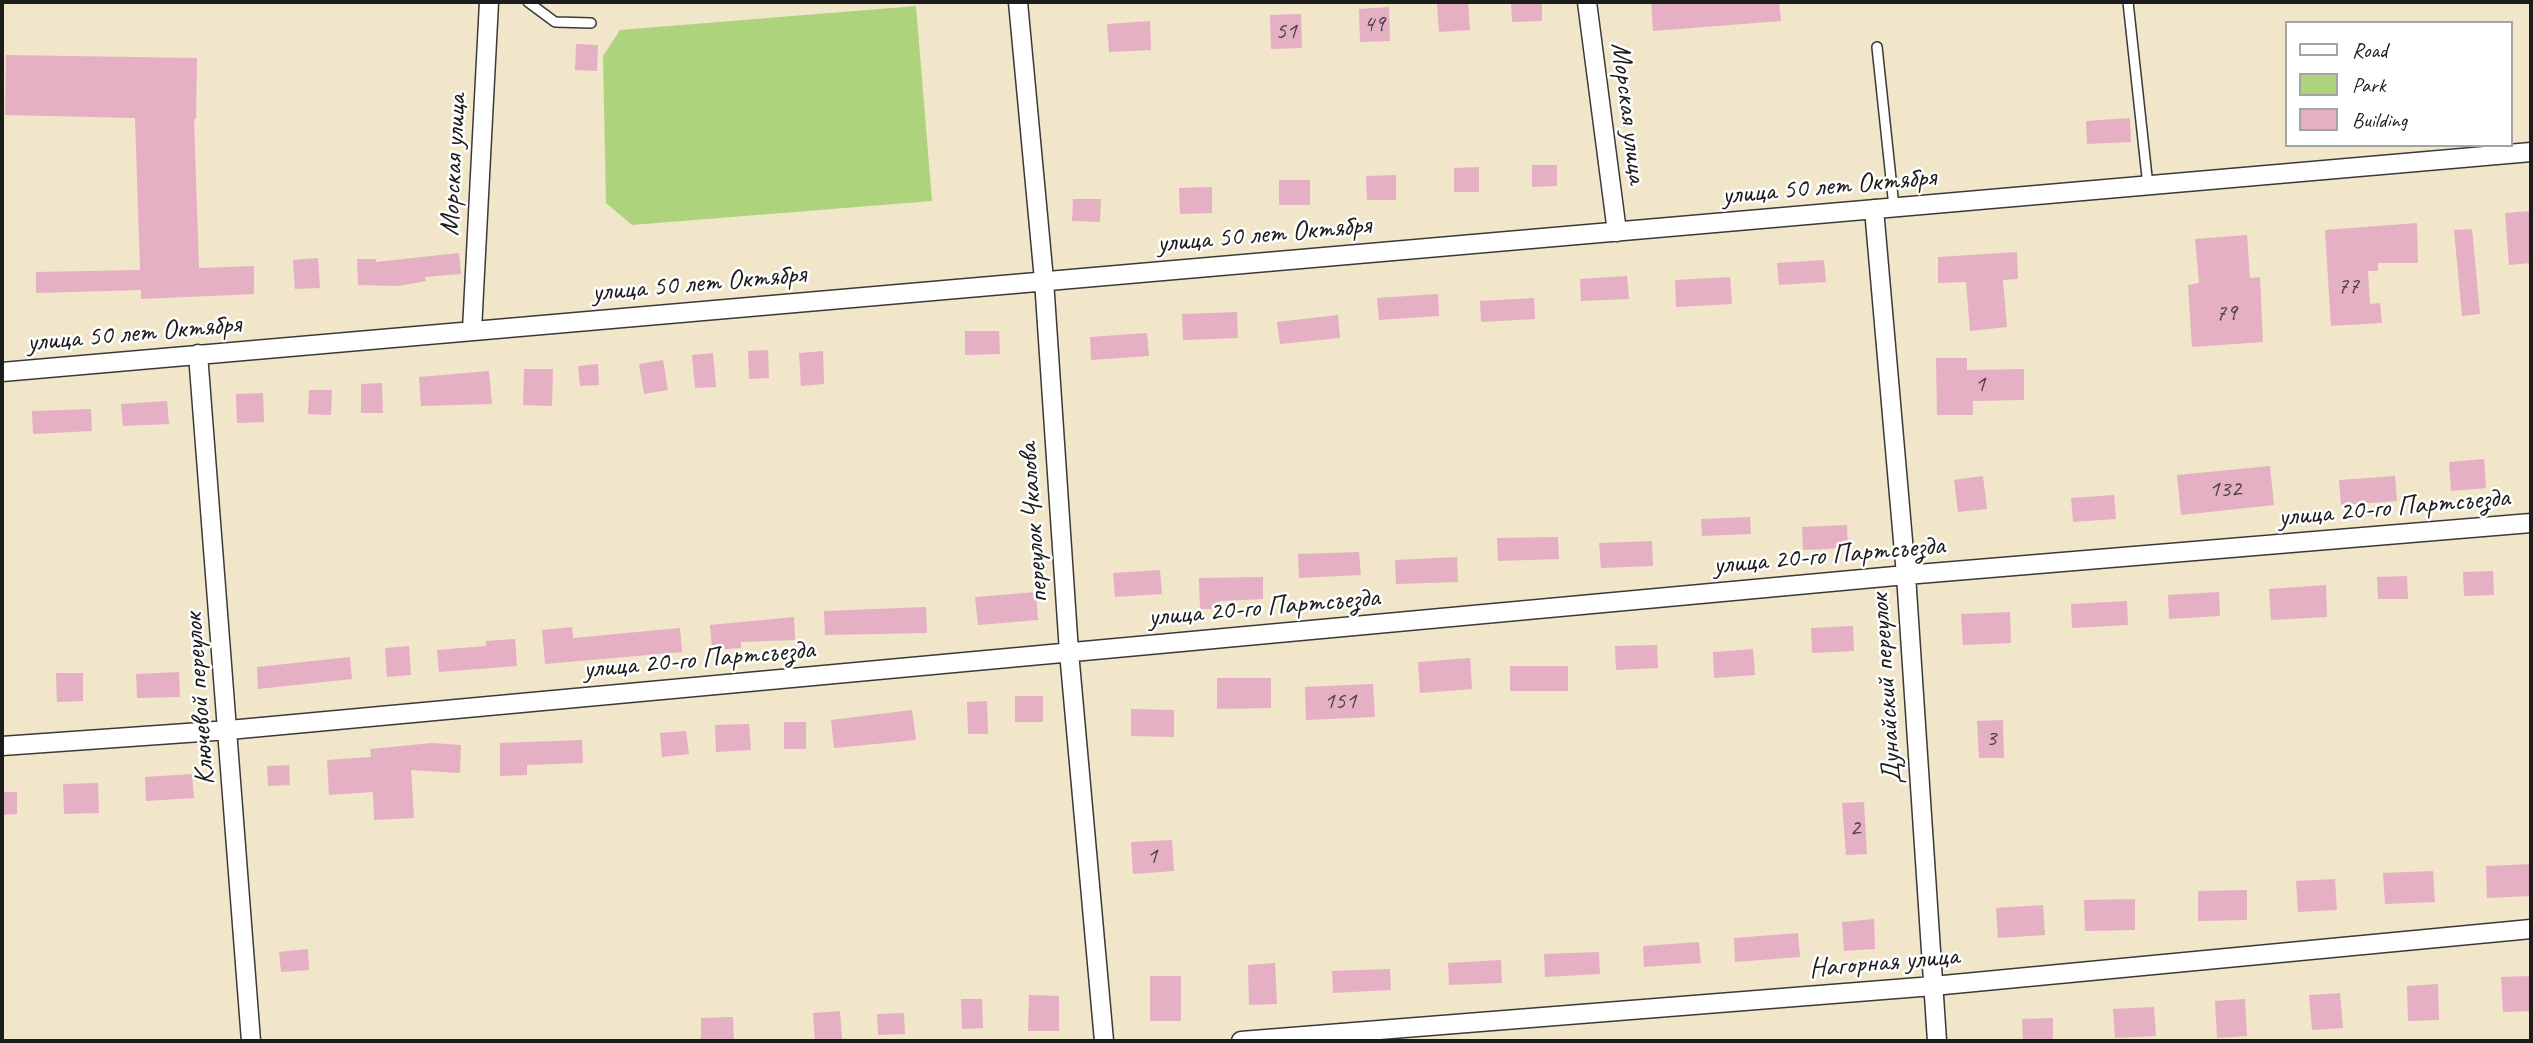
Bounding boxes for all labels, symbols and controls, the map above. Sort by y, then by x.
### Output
house number: 49 [1363,11,1385,39]
house number: 51 [1275,18,1297,46]
legend [2284,21,2512,147]
text: Road [2352,37,2387,63]
street label: Морская улица [1603,40,1653,186]
text: Park [2352,72,2385,98]
street label: Морская улица [434,93,474,237]
text: Building [2352,107,2407,133]
street label: улица 50 лет Октября [1721,161,1937,213]
street label: улица 50 лет Октября [1156,209,1372,261]
street label: улица 50 лет Октября [591,258,807,310]
house number: 77 [2337,273,2359,301]
house number: 79 [2215,300,2237,328]
street label: улица 50 лет Октября [26,308,242,360]
house number: 1 [1975,371,1985,399]
street label: переулок Чкалова [1012,442,1056,604]
house number: 132 [2209,476,2241,504]
street label: улица 20-го Партсъезда [2277,481,2511,535]
street label: улица 20-го Партсъезда [1712,529,1946,583]
street label: улица 20-го Партсъезда [1147,581,1381,635]
street label: Дунайский переулок [1864,593,1910,785]
street label: Ключевой переулок [177,612,223,786]
street label: улица 20-го Партсъезда [582,633,816,687]
house number: 151 [1324,688,1356,716]
house number: 3 [1986,725,1996,753]
house number: 2 [1850,815,1860,843]
house number: 1 [1147,843,1157,871]
street label: Нагорная улица [1808,940,1960,986]

